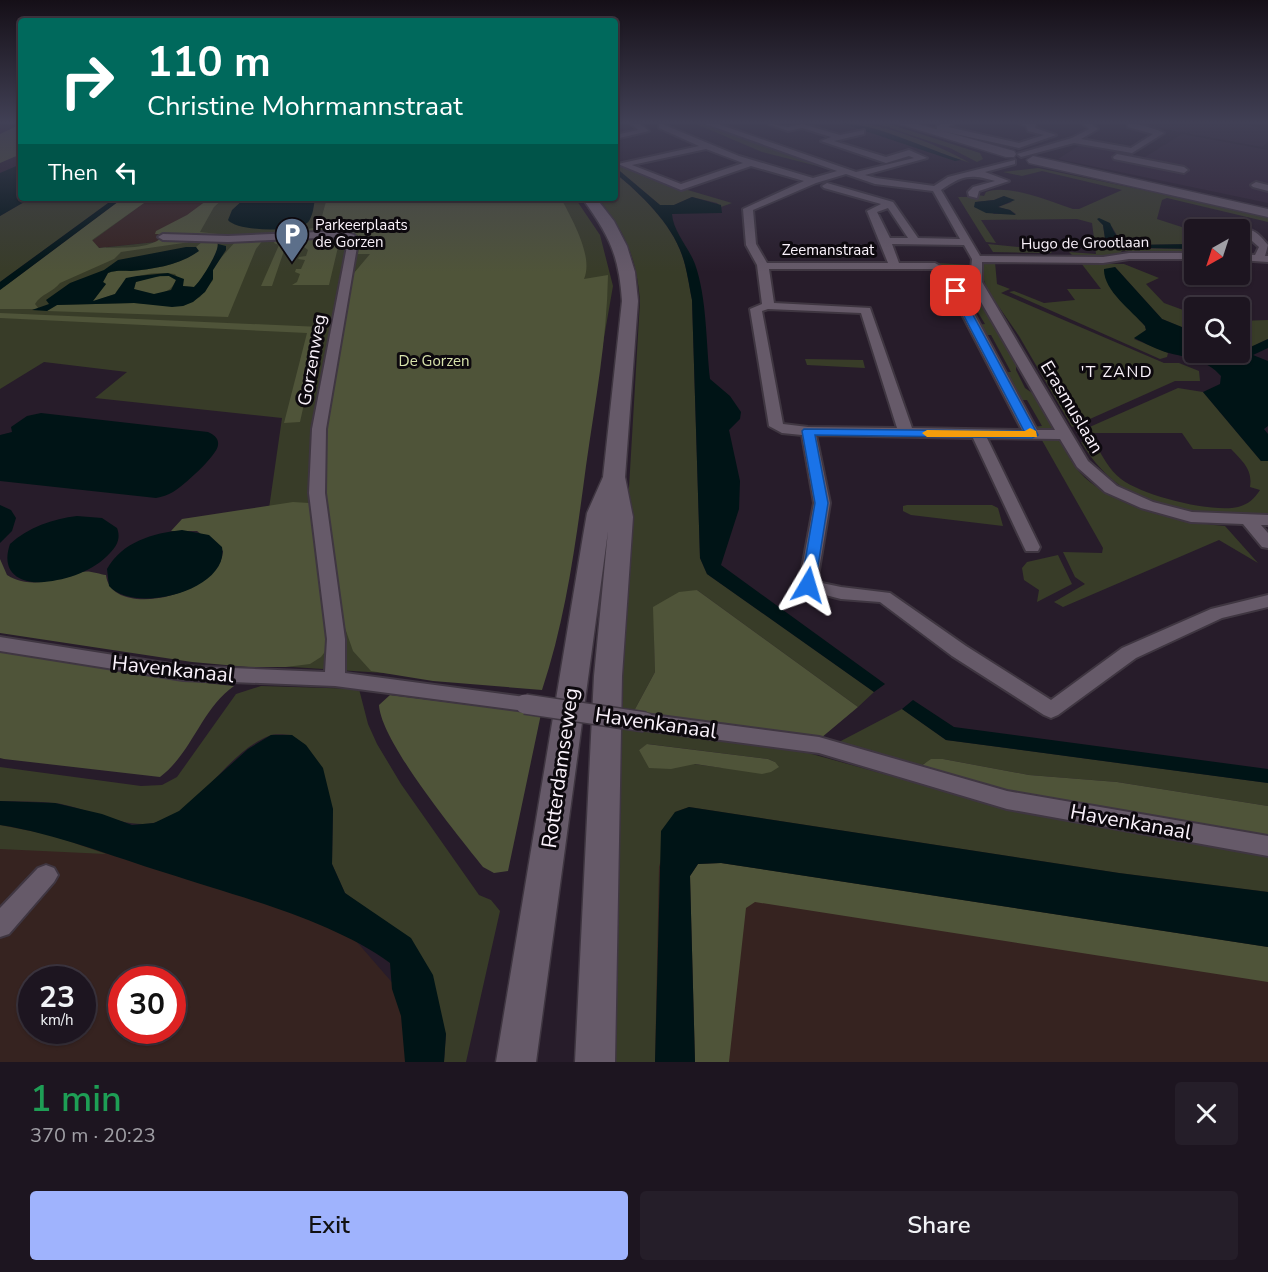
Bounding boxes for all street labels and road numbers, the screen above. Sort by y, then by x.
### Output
street label: Hugo de Grootlaan [1021,232,1149,254]
street label: Zeemanstraat [782,240,875,260]
street label: Gorzenweg [292,312,332,408]
street label: Erasmuslaan [1035,356,1109,458]
street label: Havenkanaal [111,649,236,689]
street label: Rotterdamseweg [535,686,585,850]
street label: Havenkanaal [593,701,719,746]
street label: Havenkanaal [1068,798,1195,847]

